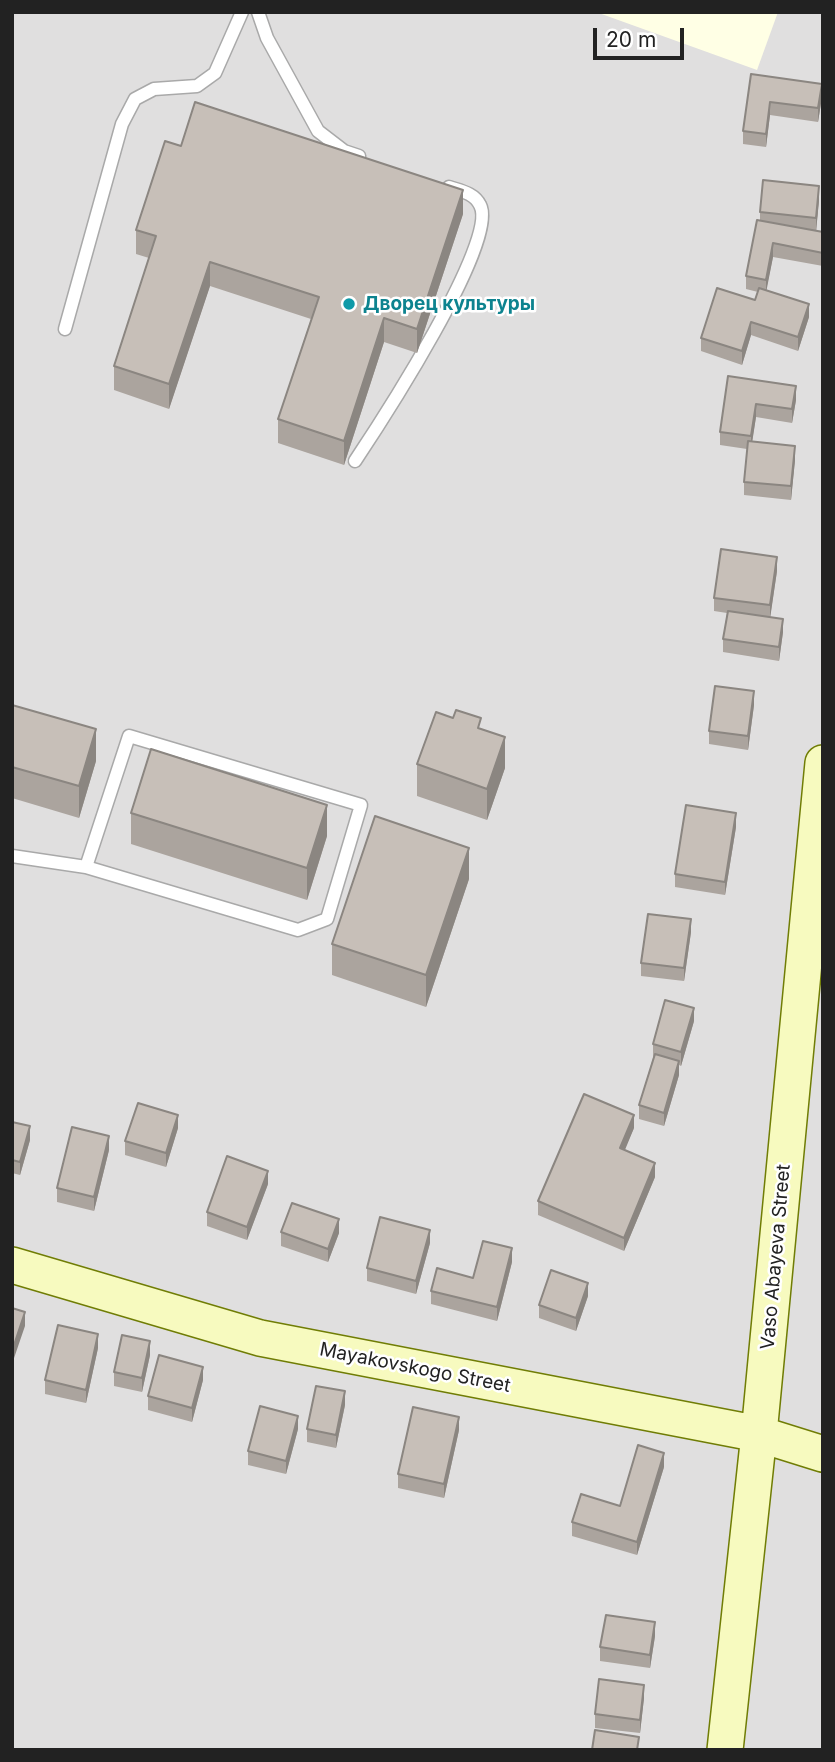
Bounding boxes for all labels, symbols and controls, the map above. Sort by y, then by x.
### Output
scale bar [597,14,688,58]
text: 20 m [606,27,656,52]
place label: Дворец культуры [363,293,535,315]
marker: Дворец культуры [341,296,357,312]
street label: Vaso Abayeva Street [757,1163,795,1351]
street label: Mayakovskogo Street [318,1338,512,1398]

